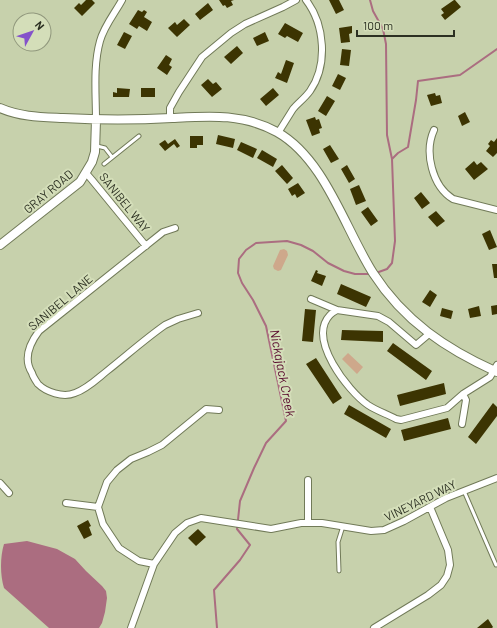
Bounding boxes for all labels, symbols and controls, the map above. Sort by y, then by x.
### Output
north arrow [12,12,52,52]
scale bar [357,12,454,38]
text: N [33,18,47,32]
text: 100 m [363,18,393,32]
street label: GRAY ROAD [20,166,76,216]
street label: SANIBEL WAY [97,170,153,235]
street label: SANIBEL LANE [25,271,95,333]
water label: Nickajack Creek [267,328,299,419]
street label: VINEYARD WAY [382,476,458,523]

